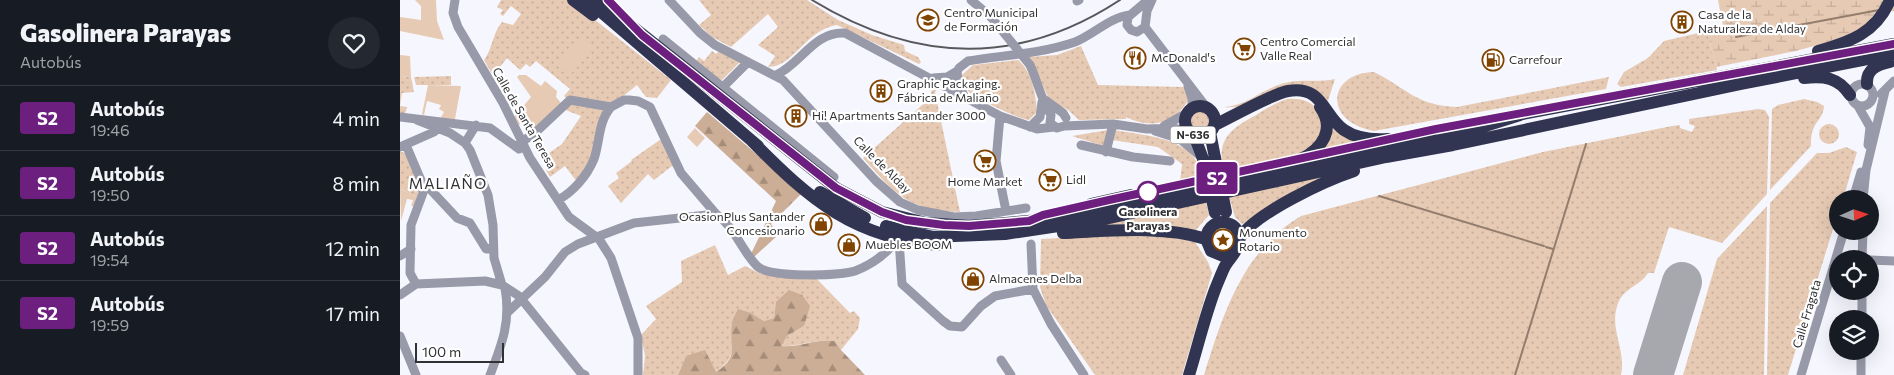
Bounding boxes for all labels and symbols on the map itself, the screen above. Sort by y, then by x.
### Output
place label: Centro Municipal de Formación [944,5,1038,33]
place label: Casa de la Naturaleza de Alday [1698,7,1806,35]
school or university icon: Centro Municipal de Formación [916,8,940,32]
building icon: Casa de la Naturaleza de Alday [1670,10,1694,34]
place label: Centro Comercial Valle Real [1260,34,1356,62]
supermarket icon: Centro Comercial Valle Real [1232,37,1256,61]
restaurant icon: McDonald's [1123,46,1147,70]
fuel station icon: Carrefour [1481,48,1505,72]
place label: McDonald's [1151,50,1215,64]
place label: Carrefour [1509,52,1562,66]
street label: Calle de Santa Teresa [490,65,559,170]
place label: Graphic Packaging. Fábrica de Maliaño [897,76,1001,104]
building icon: Graphic Packaging. Fábrica de Maliaño [869,79,893,103]
building icon: Hi! Apartments Santander 3000 [784,104,808,128]
place label: Hi! Apartments Santander 3000 [812,108,986,122]
road number: N-636 [1170,126,1216,144]
street label: Calle de Alday [851,133,914,196]
supermarket icon: Home Market [973,149,997,173]
line badge: S2 [1194,162,1240,194]
supermarket icon: Lidl [1038,168,1062,192]
place label: Lidl [1066,172,1086,186]
district label: MALIAÑO [409,174,487,192]
place label: Home Market [947,174,1023,188]
marker: Gasolinera Parayas [1137,181,1159,203]
north arrow [1829,190,1879,240]
place label: Gasolinera Parayas [1119,204,1177,232]
place label: OcasionPlus Santander Concesionario [679,209,805,237]
shop icon: OcasionPlus Santander Concesionario [809,212,833,236]
place label: Monumento Rotario [1239,225,1307,253]
place icon: Monumento Rotario [1211,228,1235,252]
shop icon: Muebles BOOM [837,233,861,257]
place label: Muebles BOOM [865,237,952,251]
shop icon: Almacenes Delba [961,267,985,291]
place label: Almacenes Delba [989,271,1082,285]
street label: Calle Fragata [1789,278,1823,350]
scale bar [415,340,504,363]

